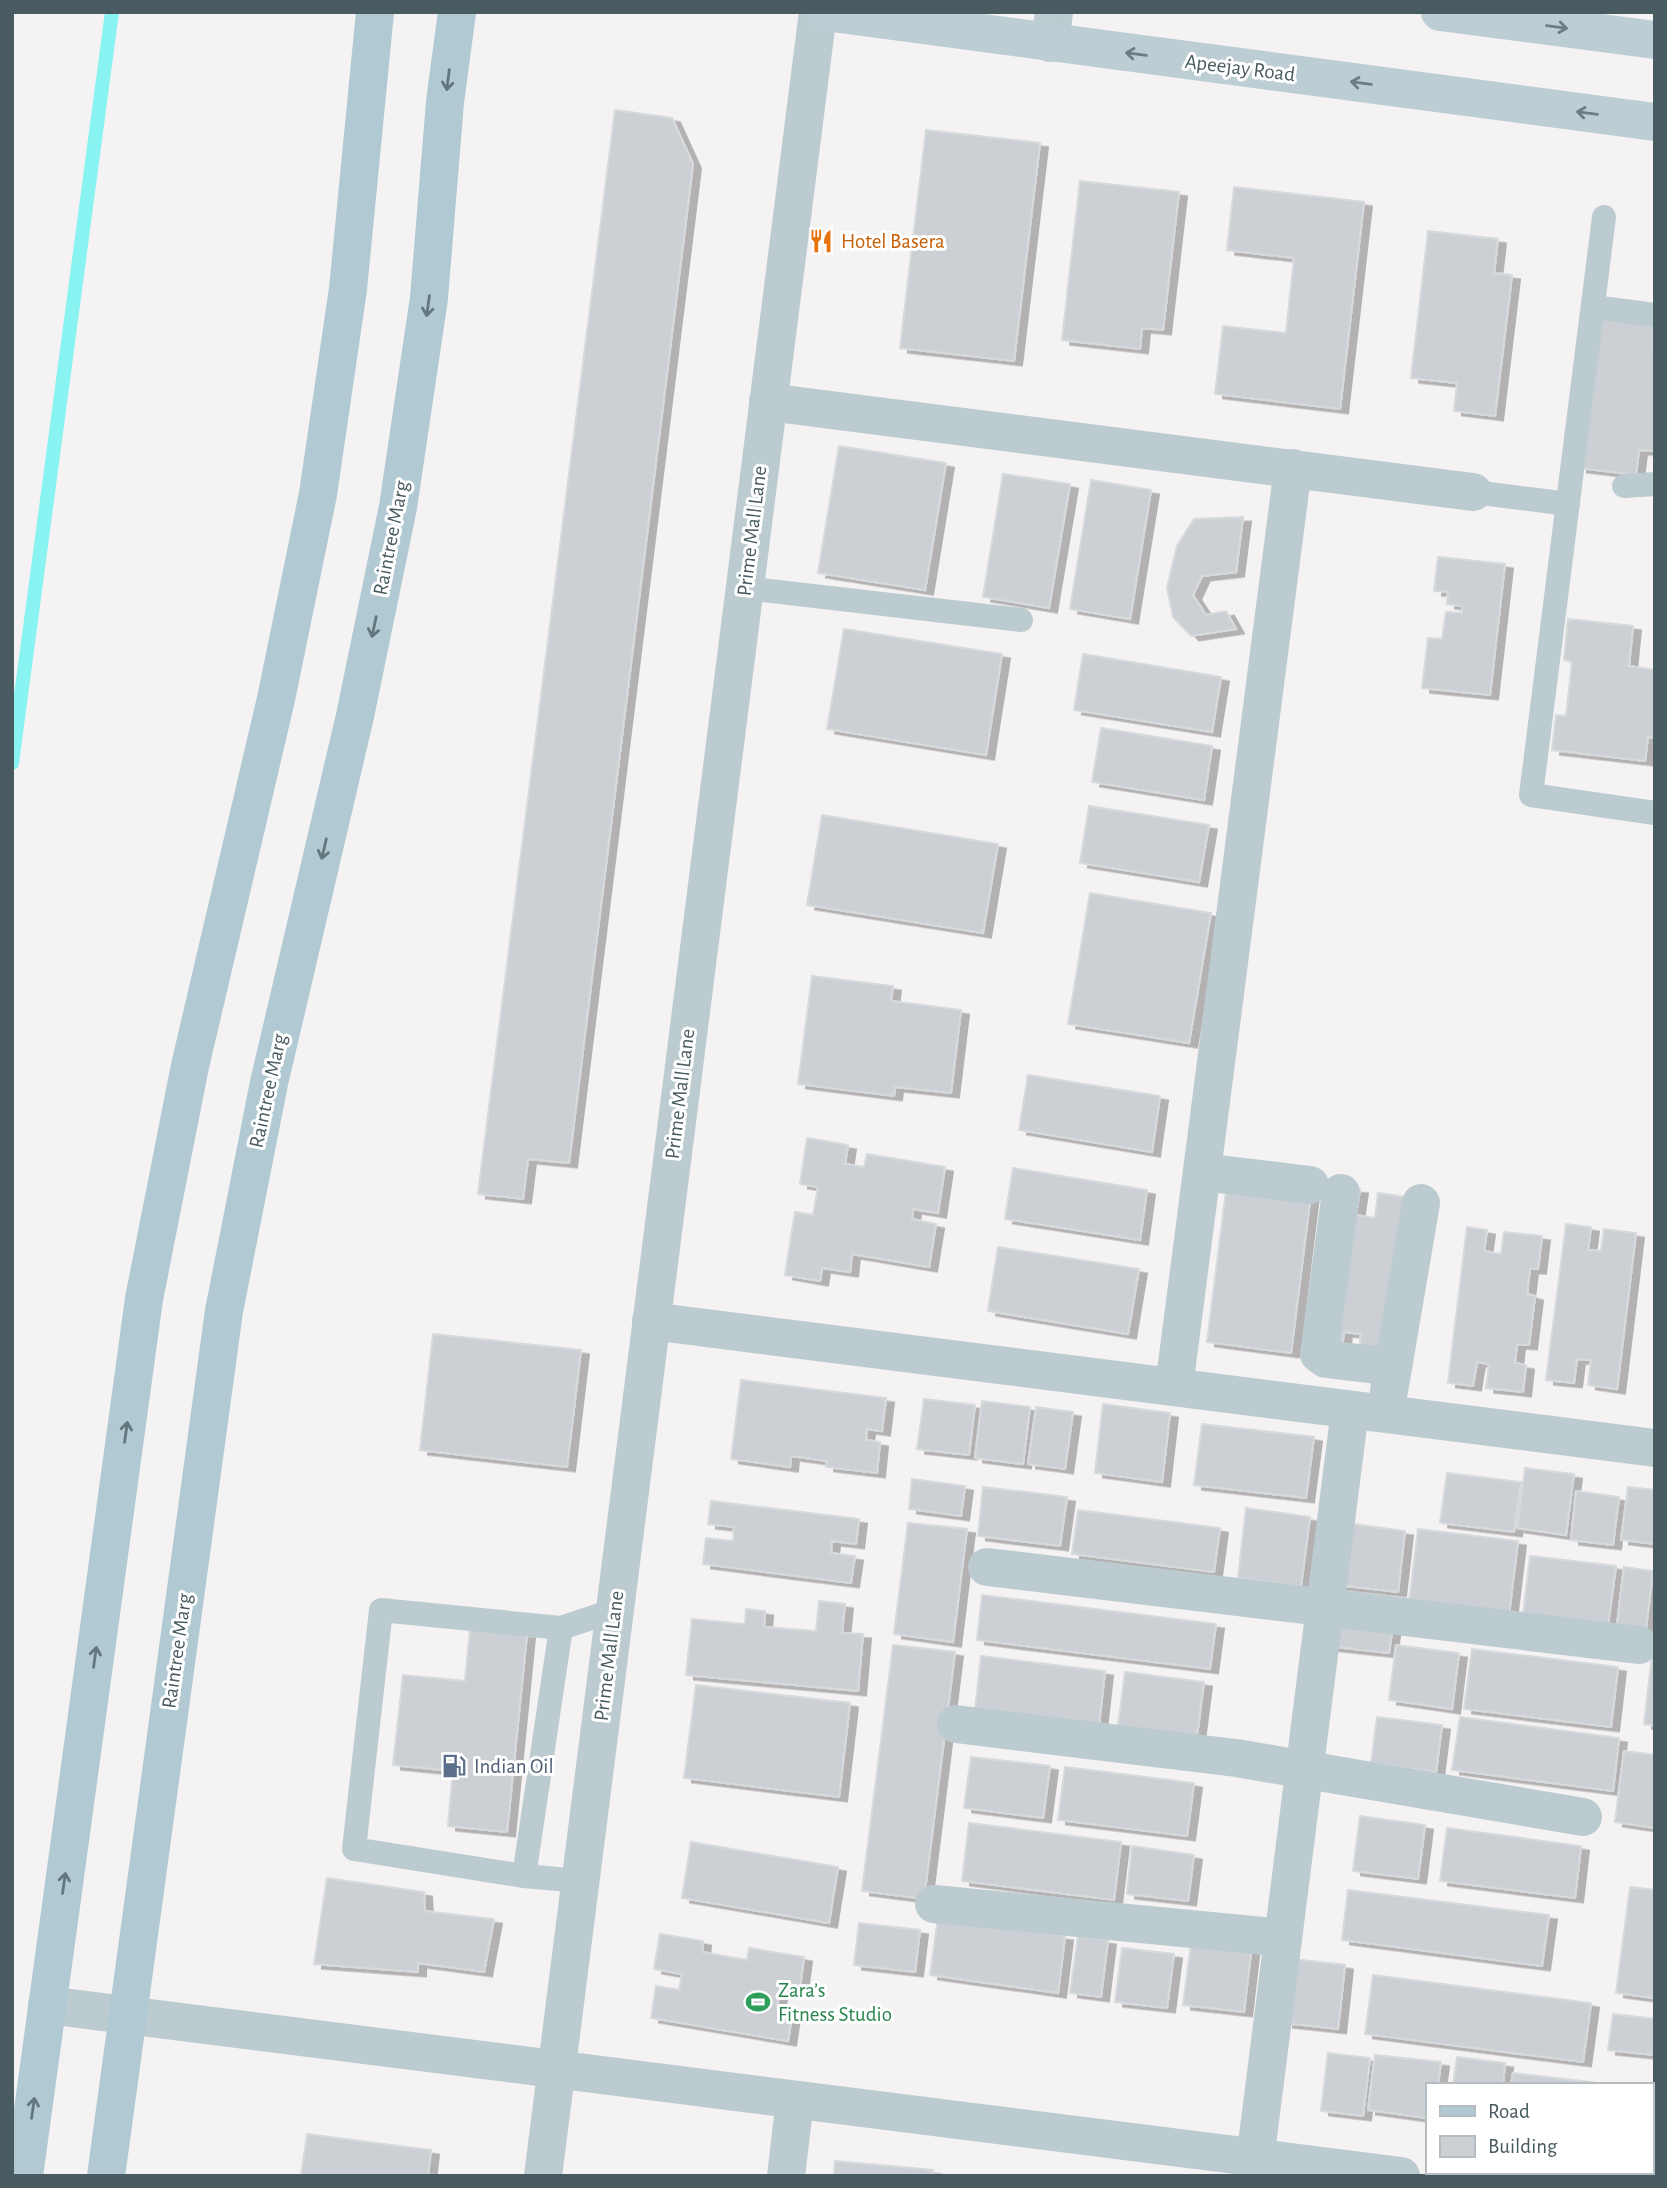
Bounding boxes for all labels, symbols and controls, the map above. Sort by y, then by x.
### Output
one-way arrow [1545,21,1568,34]
one-way arrow [1125,47,1148,60]
street label: Apeejay Road [1184,51,1296,85]
one-way arrow [442,68,455,91]
one-way arrow [1351,77,1373,90]
one-way arrow [1576,106,1599,119]
restaurant icon: Hotel Basera [807,227,835,255]
place label: Hotel Basera [841,231,945,252]
one-way arrow [421,295,434,317]
street label: Prime Mall Lane [734,465,770,597]
street label: Raintree Marg [370,478,413,597]
one-way arrow [366,615,380,638]
one-way arrow [317,837,330,860]
street label: Prime Mall Lane [662,1028,698,1160]
street label: Raintree Marg [246,1031,290,1150]
one-way arrow [119,1421,132,1444]
street label: Prime Mall Lane [591,1590,627,1722]
street label: Raintree Marg [159,1591,196,1710]
one-way arrow [89,1646,102,1669]
fuel station icon: Indian Oil [440,1752,468,1780]
place label: Indian Oil [474,1756,554,1777]
one-way arrow [58,1872,71,1895]
place label: Zara’s Fitness Studio [778,1980,892,2025]
sports icon: Zara’s Fitness Studio [744,1988,772,2016]
legend [1426,2083,1653,2174]
one-way arrow [27,2097,40,2120]
text: Road [1488,2101,1530,2122]
text: Building [1488,2136,1558,2157]

